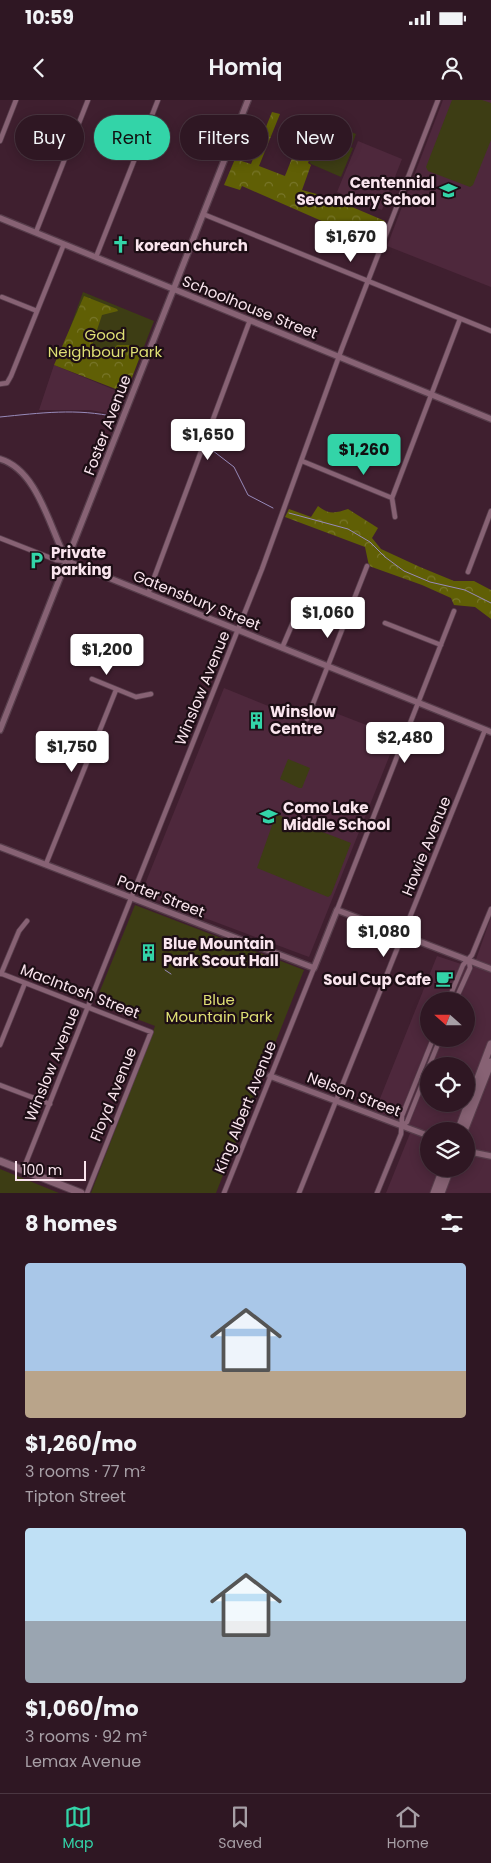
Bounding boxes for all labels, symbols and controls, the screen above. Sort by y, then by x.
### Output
text: 10:59 [25,4,74,31]
text: Homiq [209,52,282,83]
icon: back [25,54,53,82]
icon: person [438,54,466,82]
chip: Buy [15,115,84,160]
chip: Rent [94,115,170,160]
chip: Filters [180,115,268,160]
chip: New [278,115,352,160]
place label: Centennial Secondary School [296,172,435,210]
school or university icon: Centennial Secondary School [439,181,459,201]
pin: $1,670 [310,220,392,263]
text: $1,670 [326,225,376,248]
church icon: korean church [111,235,131,255]
place label: korean church [135,235,248,256]
street label: Schoolhouse Street [179,270,321,344]
park label: Good Neighbour Park [48,324,162,362]
street label: Foster Avenue [78,372,136,478]
pin: $1,650 [167,418,249,461]
text: $1,650 [182,423,234,446]
pin: $1,260 [323,434,405,476]
text: $1,260 [339,438,389,461]
place label: Private parking [51,542,112,580]
parking icon: Private parking [27,551,47,571]
street label: Gatensbury Street [130,565,264,635]
pin: $1,060 [287,596,369,639]
text: $1,060 [302,601,354,624]
street label: Winslow Avenue [169,628,235,748]
pin: $1,200 [66,634,148,676]
text: $1,200 [81,638,133,661]
place label: Winslow Centre [270,701,336,739]
building icon: Winslow Centre [246,710,266,730]
pin: $2,480 [364,722,446,764]
text: $2,480 [377,726,433,749]
pin: $1,750 [31,730,113,773]
text: $1,750 [47,735,97,758]
street label: Howie Avenue [396,793,456,899]
place label: Como Lake Middle School [283,797,390,835]
school or university icon: Como Lake Middle School [259,806,279,826]
street label: Porter Street [114,870,208,922]
pin: $1,080 [343,916,425,958]
text: $1,080 [358,920,410,943]
place label: Blue Mountain Park Scout Hall [163,933,279,971]
building icon: Blue Mountain Park Scout Hall [139,942,159,962]
street label: MacIntosh Street [17,959,143,1023]
place label: Soul Cup Cafe [323,969,431,990]
cafe icon: Soul Cup Cafe [435,969,455,989]
park label: Blue Mountain Park [166,989,273,1027]
north arrow [420,992,475,1048]
map controls [420,992,475,1177]
street label: Winslow Avenue [19,1004,85,1124]
street label: King Albert Avenue [209,1038,281,1176]
street label: Floyd Avenue [85,1044,141,1144]
button: locate [420,1057,475,1112]
street label: Nelson Street [304,1067,404,1121]
button: layers [420,1122,475,1177]
scale bar [15,1158,86,1181]
text: 100 m [22,1160,62,1180]
text: 8 homes [25,1209,117,1238]
icon: filters [438,1209,466,1237]
icon: home [201,1295,291,1385]
text: $1,260/mo [25,1429,137,1458]
text: 3 rooms · 77 m² [25,1460,145,1483]
text: Tipton Street [25,1485,126,1508]
icon: home [201,1560,291,1650]
text: $1,060/mo [25,1694,139,1723]
text: 3 rooms · 92 m² [25,1725,147,1748]
text: Lemax Avenue [25,1750,141,1773]
tab: Map [62,1803,93,1854]
tab: Saved [218,1803,262,1854]
tab: Home [387,1803,429,1854]

